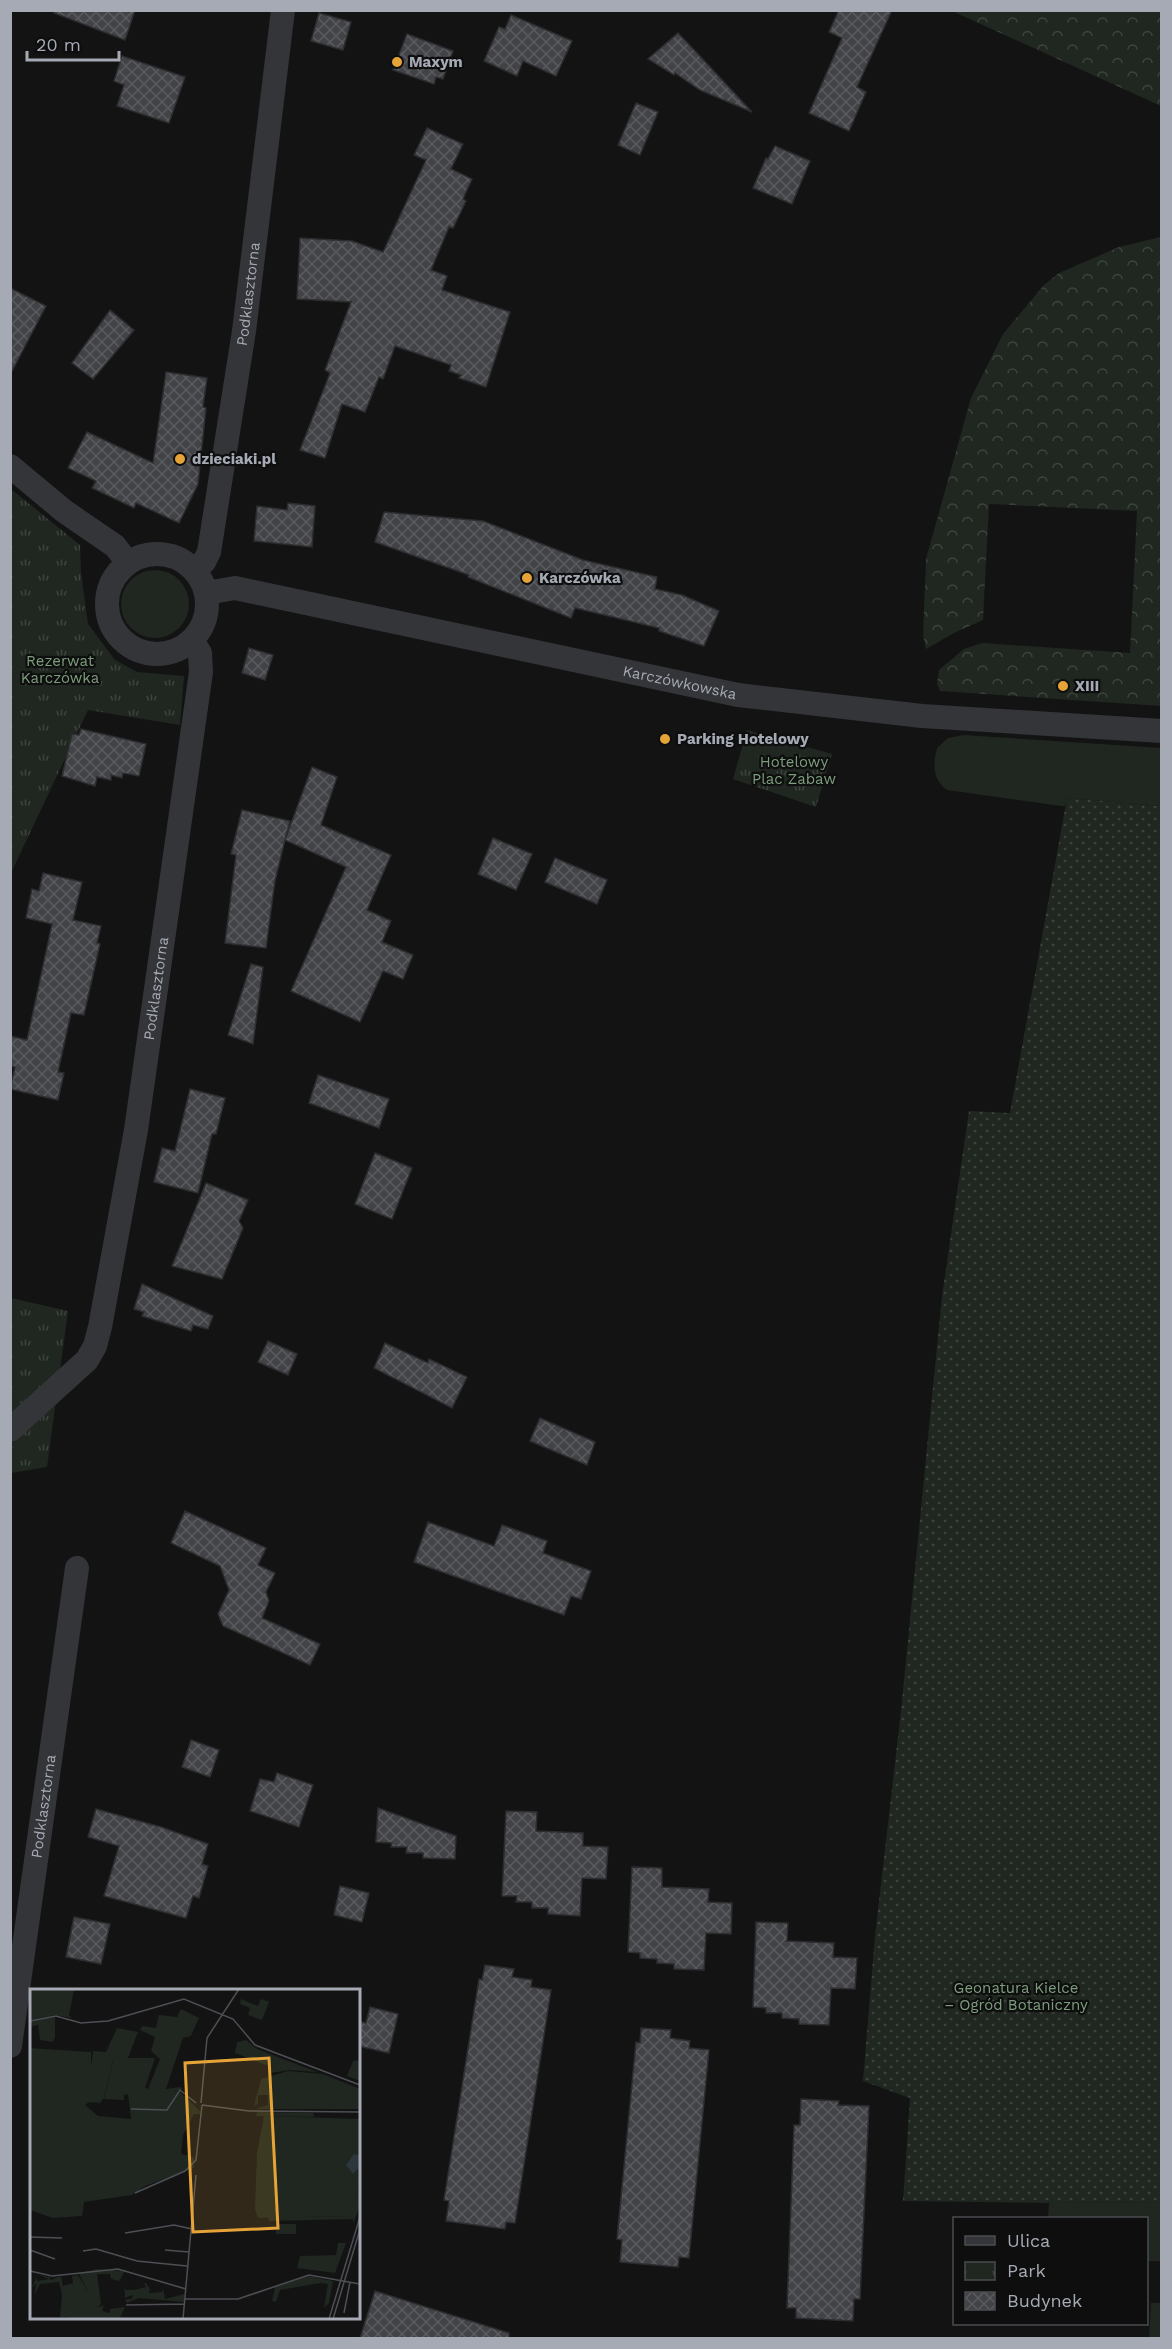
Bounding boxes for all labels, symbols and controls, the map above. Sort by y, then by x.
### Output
scale bar [27,24,118,62]
text: 20 m [36,34,81,55]
place label: Maxym [409,53,463,71]
marker: Maxym [390,55,404,69]
street label: Podklasztorna [233,241,264,347]
place label: dzieciaki.pl [192,450,276,468]
marker: dzieciaki.pl [173,452,187,466]
place label: Karczówka [539,569,621,587]
marker: Karczówka [520,571,534,585]
park label: Rezerwat Karczówka [21,652,100,687]
street label: Karczówkowska [621,662,739,704]
place label: XIII [1075,677,1099,695]
marker: XIII [1056,679,1070,693]
place label: Parking Hotelowy [677,730,809,748]
marker: Parking Hotelowy [658,732,672,746]
park label: Hotelowy Plac Zabaw [752,753,836,788]
street label: Podklasztorna [140,935,172,1041]
street label: Podklasztorna [27,1753,60,1859]
park label: Geonatura Kielce – Ogród Botaniczny [944,1979,1088,2014]
inset map [30,1989,360,2319]
legend [953,2217,1148,2325]
text: Ulica [1007,2230,1050,2251]
text: Park [1007,2260,1046,2281]
text: Budynek [1007,2290,1082,2311]

